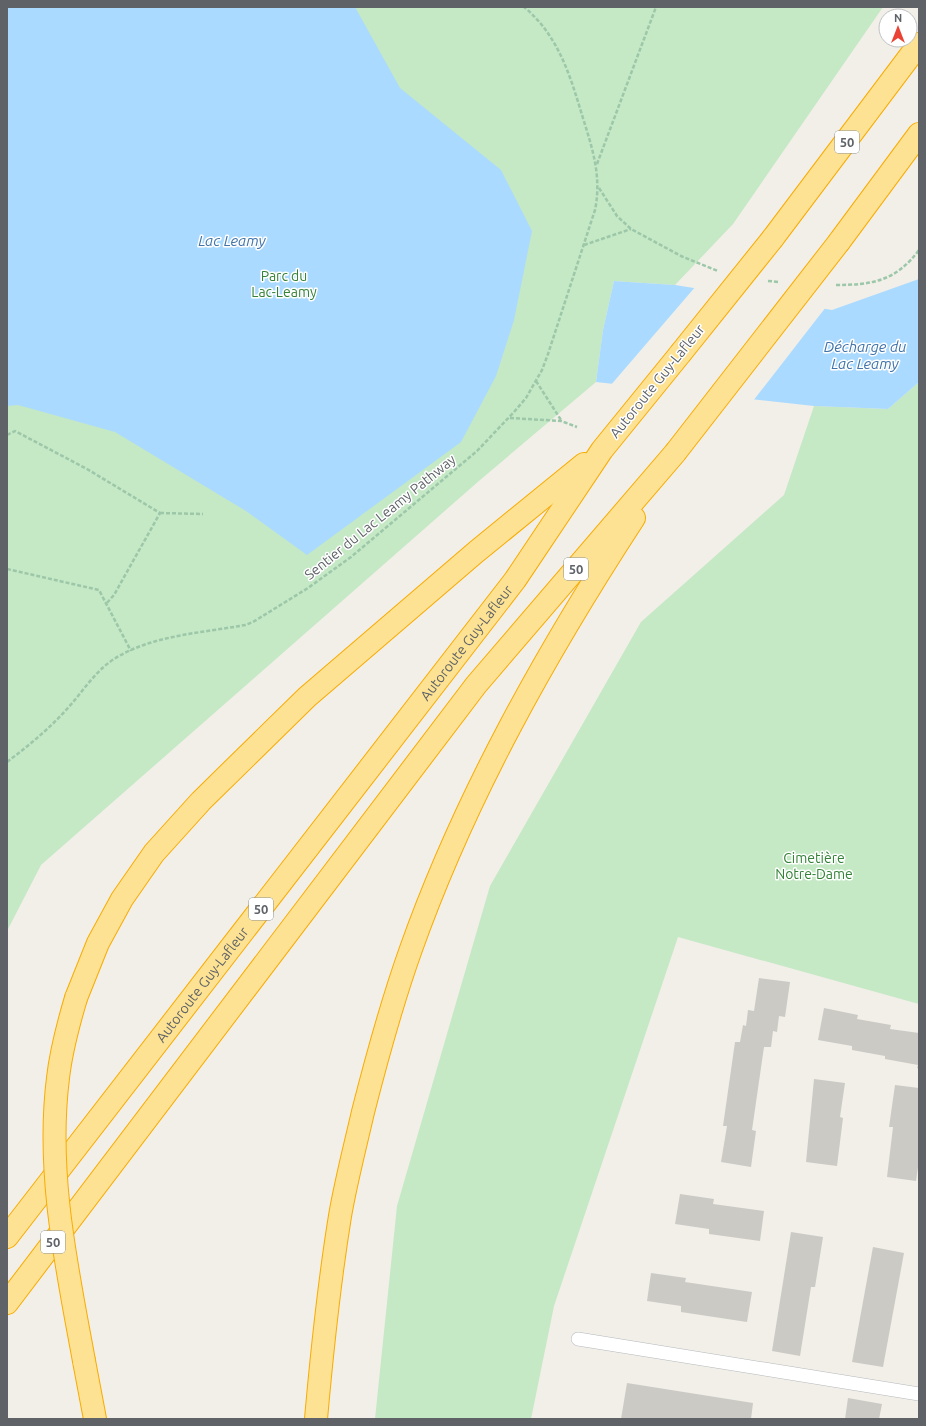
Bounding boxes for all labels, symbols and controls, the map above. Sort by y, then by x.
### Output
north arrow [878,8,918,48]
text: N [894,12,902,24]
road number: 50 [835,131,859,153]
water label: Lac Leamy [198,232,267,249]
park label: Parc du Lac-Leamy [251,268,317,300]
street label: Autoroute Guy-Lafleur [606,321,708,441]
water label: Décharge du Lac Leamy [824,338,906,372]
street label: Sentier du Lac Leamy Pathway [301,451,459,583]
road number: 50 [564,558,588,580]
street label: Autoroute Guy-Lafleur [417,582,516,704]
park label: Cimetière Notre-Dame [775,850,853,882]
road number: 50 [249,898,273,920]
street label: Autoroute Guy-Lafleur [153,923,252,1045]
road number: 50 [41,1231,65,1253]

